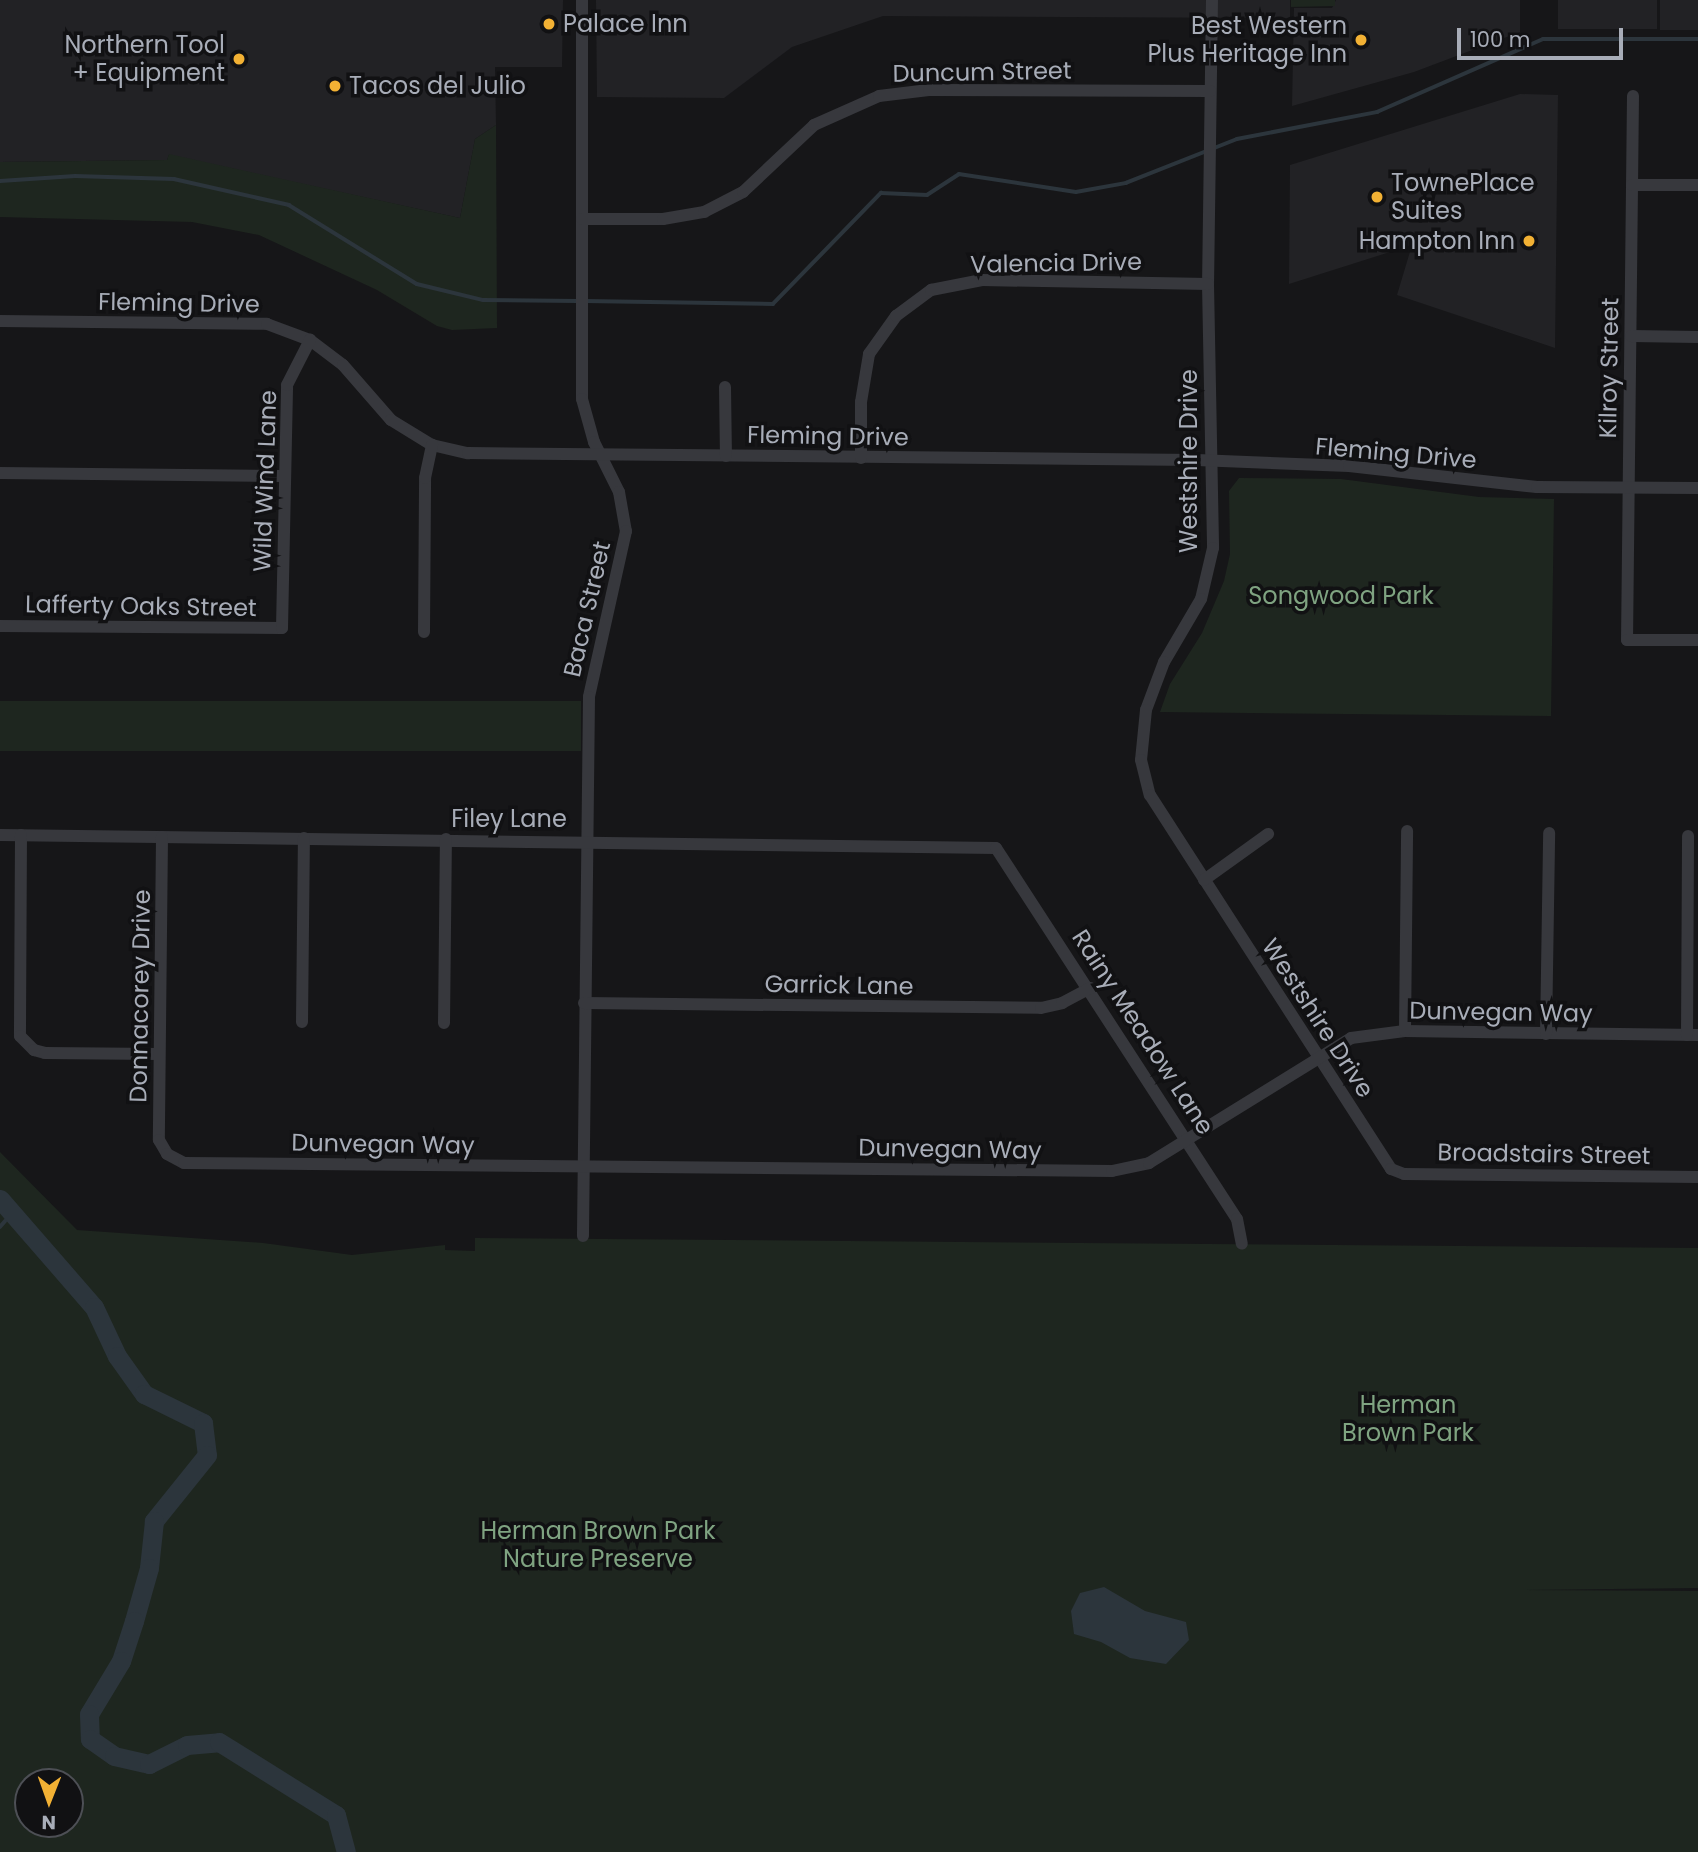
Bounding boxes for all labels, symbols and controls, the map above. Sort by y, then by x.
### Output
place label: Palace Inn [563,10,688,38]
place label: Best Western Plus Heritage Inn [1147,12,1347,68]
scale bar [1460,14,1626,58]
marker: Palace Inn [541,16,557,32]
text: 100 m [1470,25,1530,54]
place label: Northern Tool + Equipment [65,31,225,87]
marker: Best Western Plus Heritage Inn [1353,32,1369,48]
marker: Northern Tool + Equipment [231,51,247,67]
street label: Duncum Street [892,56,1072,88]
place label: Tacos del Julio [349,72,526,100]
marker: Tacos del Julio [327,78,343,94]
place label: TownePlace Suites [1391,169,1535,225]
marker: TownePlace Suites [1369,189,1385,205]
place label: Hampton Inn [1359,227,1515,255]
marker: Hampton Inn [1521,233,1537,249]
street label: Valencia Drive [970,247,1142,279]
street label: Fleming Drive [98,287,260,319]
street label: Kilroy Street [1593,297,1625,439]
street label: Westshire Drive [1175,369,1203,553]
street label: Wild Wind Lane [247,390,283,572]
street label: Fleming Drive [747,420,909,452]
street label: Fleming Drive [1314,432,1478,474]
street label: Baca Street [557,538,617,680]
park label: Songwood Park [1248,582,1434,610]
street label: Lafferty Oaks Street [25,590,257,622]
street label: Filey Lane [451,805,567,833]
street label: Donnacorey Drive [124,889,156,1103]
street label: Rainy Meadow Lane [1066,924,1220,1140]
street label: Westshire Drive [1256,933,1380,1103]
street label: Garrick Lane [764,969,914,1001]
street label: Dunvegan Way [1409,996,1593,1028]
street label: Dunvegan Way [291,1128,475,1160]
street label: Dunvegan Way [858,1133,1042,1165]
street label: Broadstairs Street [1437,1138,1651,1170]
park label: Herman Brown Park [1342,1391,1474,1447]
park label: Herman Brown Park Nature Preserve [480,1517,716,1573]
north arrow [14,1768,84,1838]
text: N [41,1809,56,1836]

